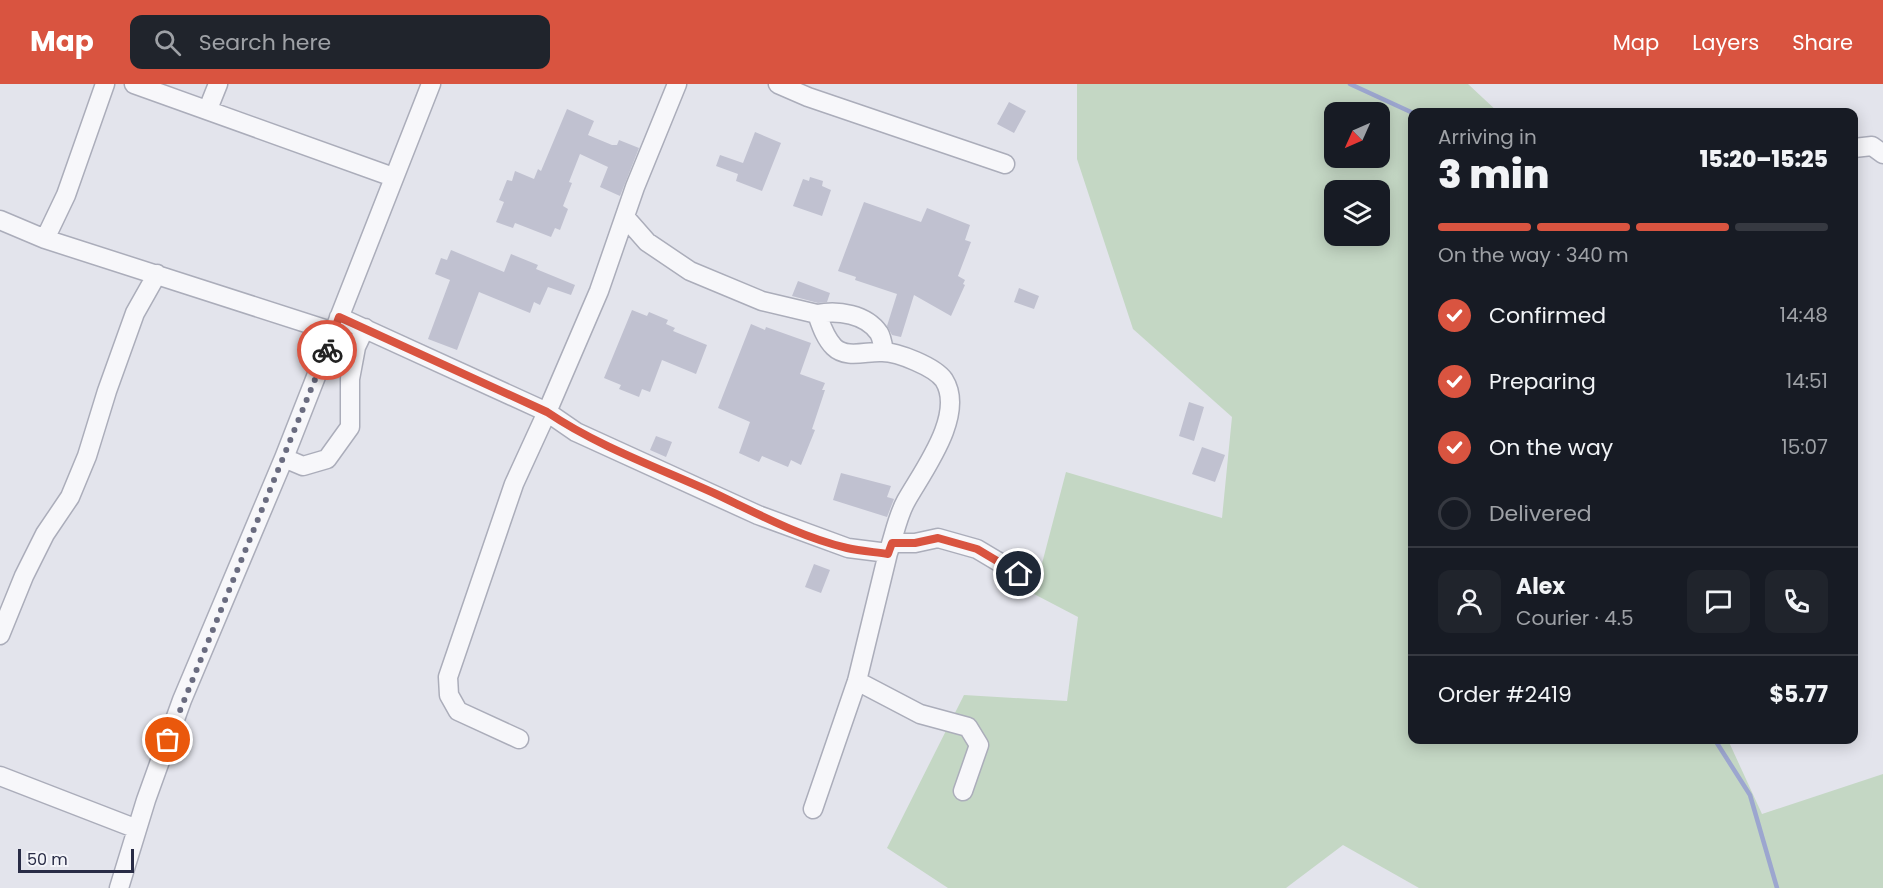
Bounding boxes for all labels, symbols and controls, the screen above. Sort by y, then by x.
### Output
search box [130,15,550,69]
text: Map [30,22,94,61]
icon: search [151,26,184,59]
text: Search here [199,27,331,58]
text: Map [1613,28,1659,57]
text: Layers [1692,28,1759,57]
text: Share [1792,28,1853,57]
north arrow [1324,102,1390,168]
map controls [1324,102,1390,246]
text: Arriving in [1438,123,1537,151]
text: 15:20–15:25 [1700,144,1828,175]
text: 3 min [1438,147,1550,202]
button: layers [1324,180,1390,246]
text: On the way · 340 m [1438,241,1629,269]
icon: check [1438,299,1471,332]
text: Confirmed [1489,300,1606,331]
text: 14:48 [1780,301,1828,329]
courier [297,320,357,380]
icon: bike [311,334,344,367]
icon: check [1438,365,1471,398]
text: Preparing [1489,366,1596,397]
text: 14:51 [1786,367,1828,395]
icon: check [1438,431,1471,464]
text: On the way [1489,432,1613,463]
text: 15:07 [1781,433,1828,461]
text: Delivered [1489,498,1592,529]
pin [993,548,1044,599]
icon: home [1002,557,1035,590]
button: person [1438,570,1501,633]
button: chat [1687,570,1750,633]
button: phone [1765,570,1828,633]
text: Alex [1516,571,1565,602]
text: Courier · 4.5 [1516,604,1634,632]
text: Order #2419 [1438,679,1572,710]
text: $5.77 [1769,679,1828,710]
pin [142,714,193,765]
icon: bag [151,723,184,756]
scale bar [18,846,134,874]
text: 50 m [27,848,68,871]

